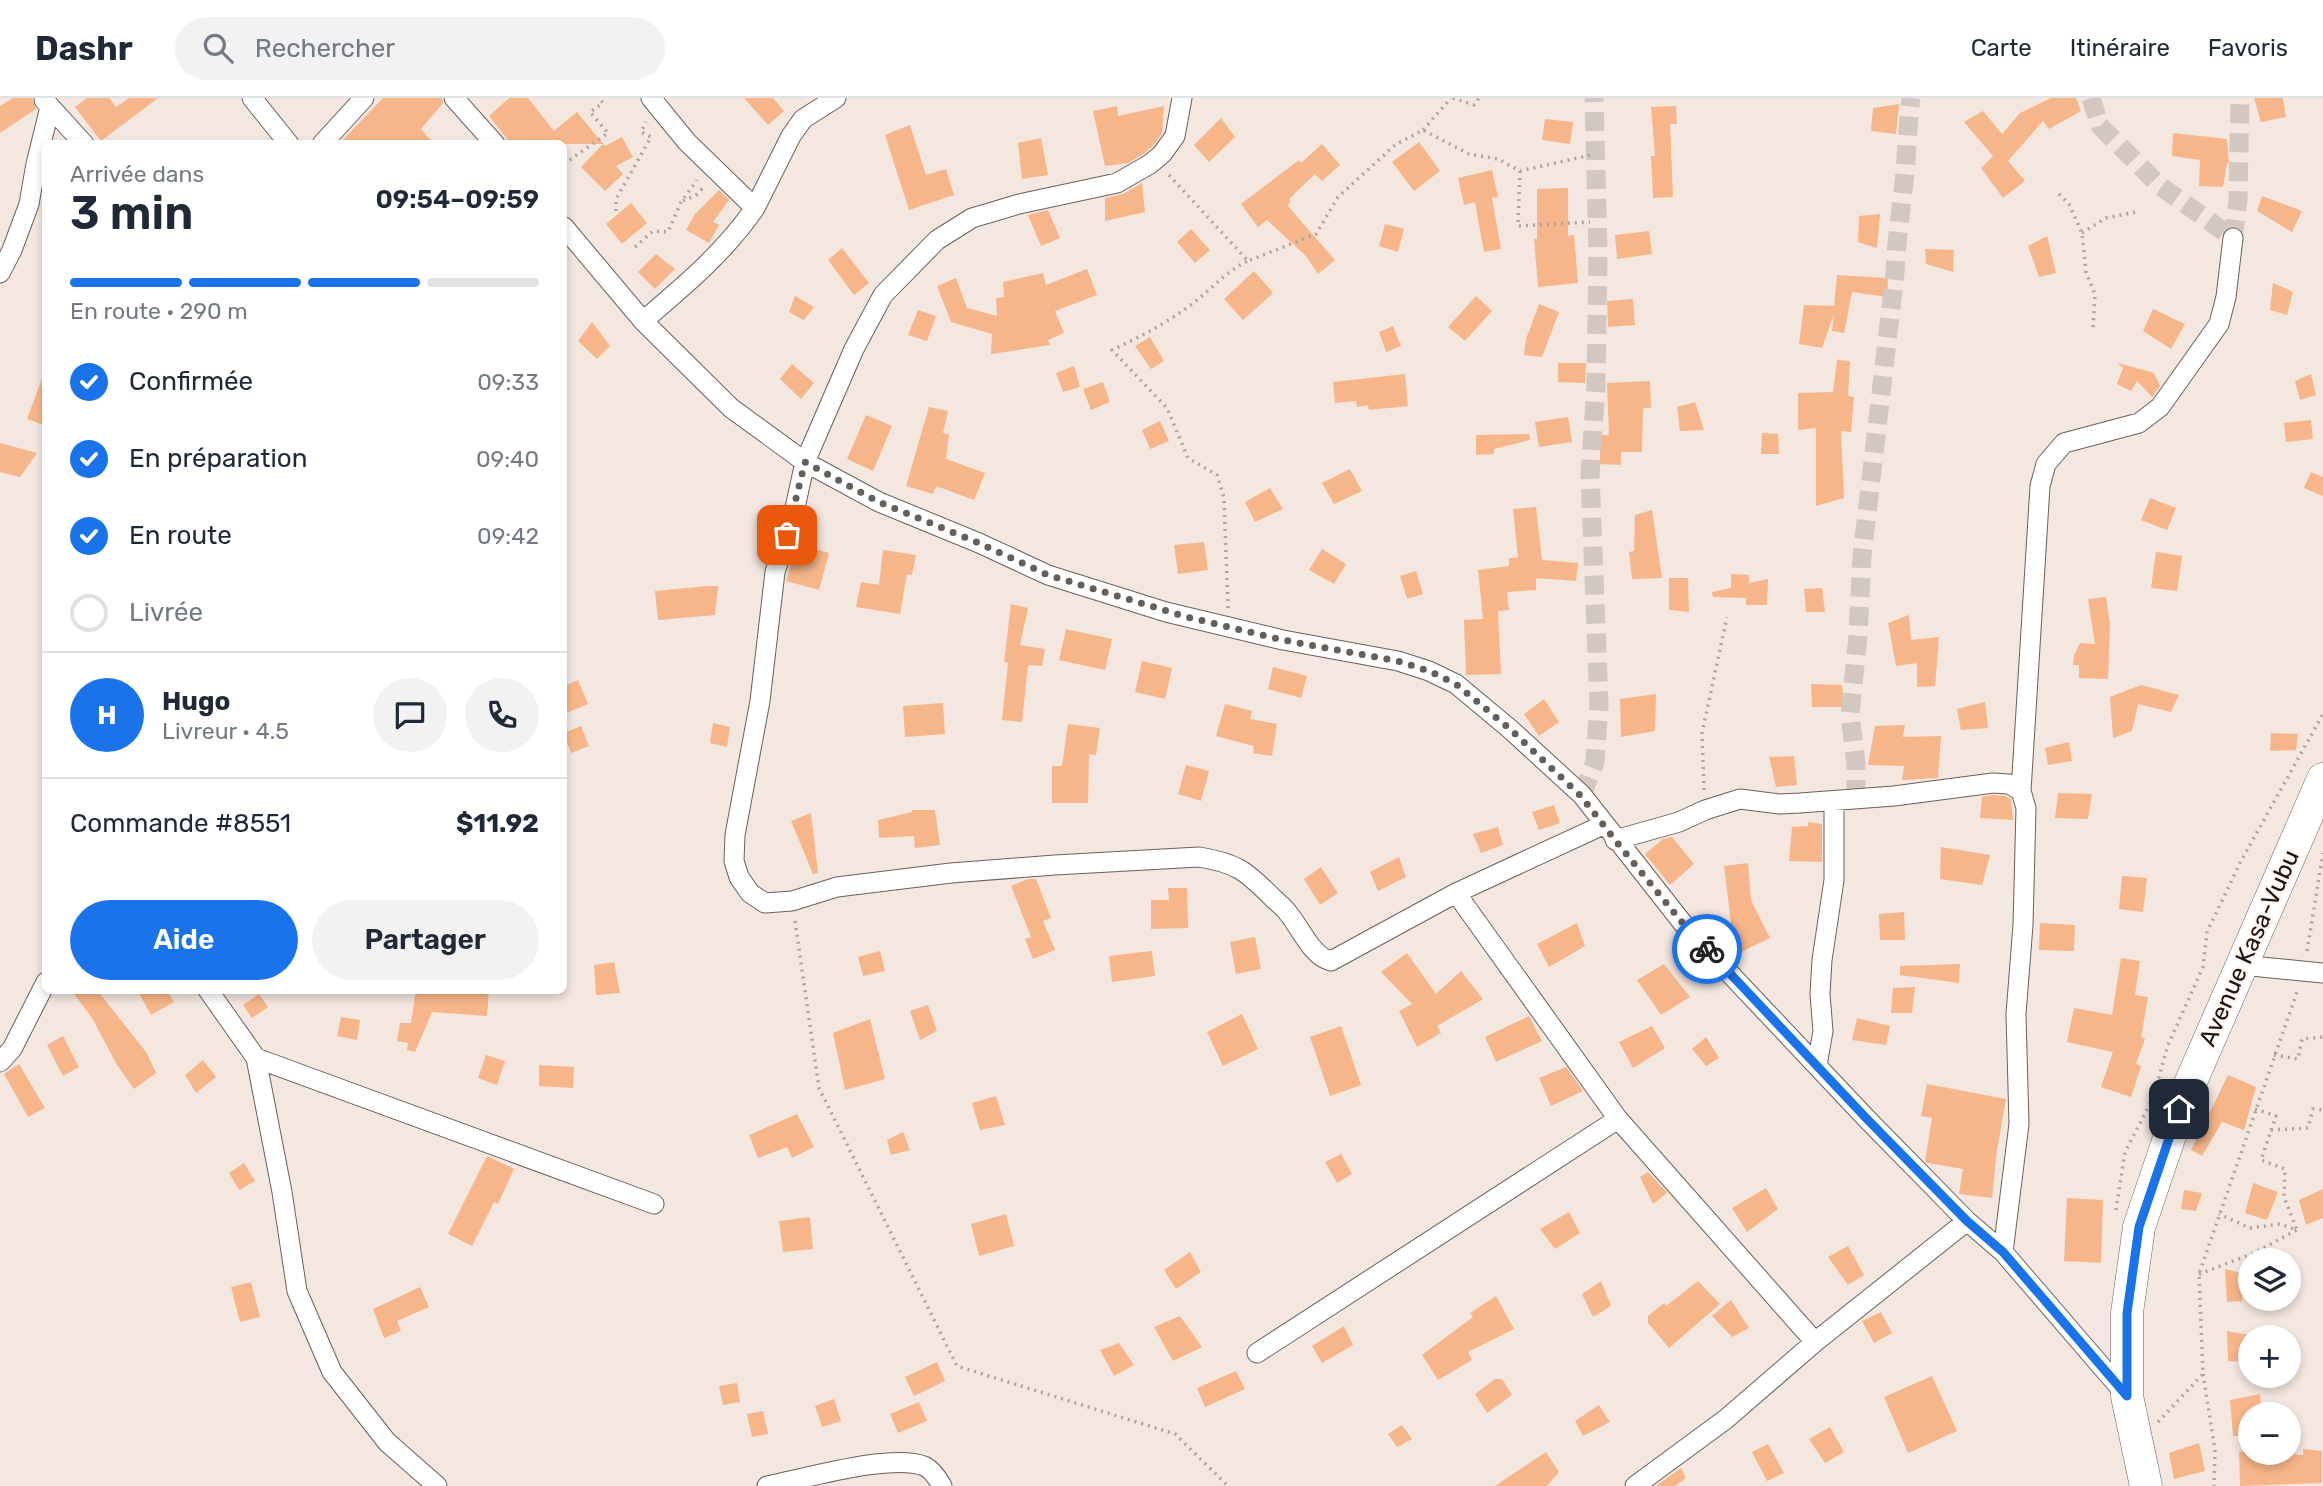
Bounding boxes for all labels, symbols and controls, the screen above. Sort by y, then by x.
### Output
search box [175,17,665,80]
text: Dashr [35,29,133,68]
icon: search [199,29,237,67]
text: Rechercher [255,33,395,64]
text: Carte [1971,34,2032,62]
text: Itinéraire [2070,34,2170,62]
text: Favoris [2208,34,2288,62]
text: Arrivée dans [70,160,204,188]
text: 09:54–09:59 [375,184,539,215]
text: 3 min [70,186,193,241]
text: En route · 290 m [70,297,248,325]
icon: check [70,363,108,401]
text: Confirmée [129,366,253,397]
text: 09:33 [477,368,539,396]
icon: check [70,440,108,478]
text: En préparation [129,443,307,474]
text: 09:40 [476,445,539,473]
pin [757,505,817,565]
icon: bag [768,516,806,554]
icon: check [70,517,108,555]
text: En route [129,520,232,551]
text: 09:42 [477,522,539,550]
text: Livrée [129,597,203,628]
button: chat [373,678,447,752]
button: phone [465,678,539,752]
text: Hugo [162,686,230,717]
text: H [97,700,117,731]
text: Livreur · 4.5 [162,717,289,745]
text: Commande #8551 [70,808,291,839]
text: $11.92 [456,808,539,839]
street label: Avenue Kasa-Vubu [2193,846,2305,1050]
button: Aide [70,900,298,980]
button: Partager [312,900,539,980]
courier [1672,914,1742,984]
icon: bike [1688,930,1726,968]
pin [2149,1079,2209,1139]
icon: home [2160,1090,2198,1128]
map controls [2238,1248,2301,1465]
button: layers [2238,1248,2301,1311]
button: + [2238,1325,2301,1388]
button: − [2238,1402,2301,1465]

